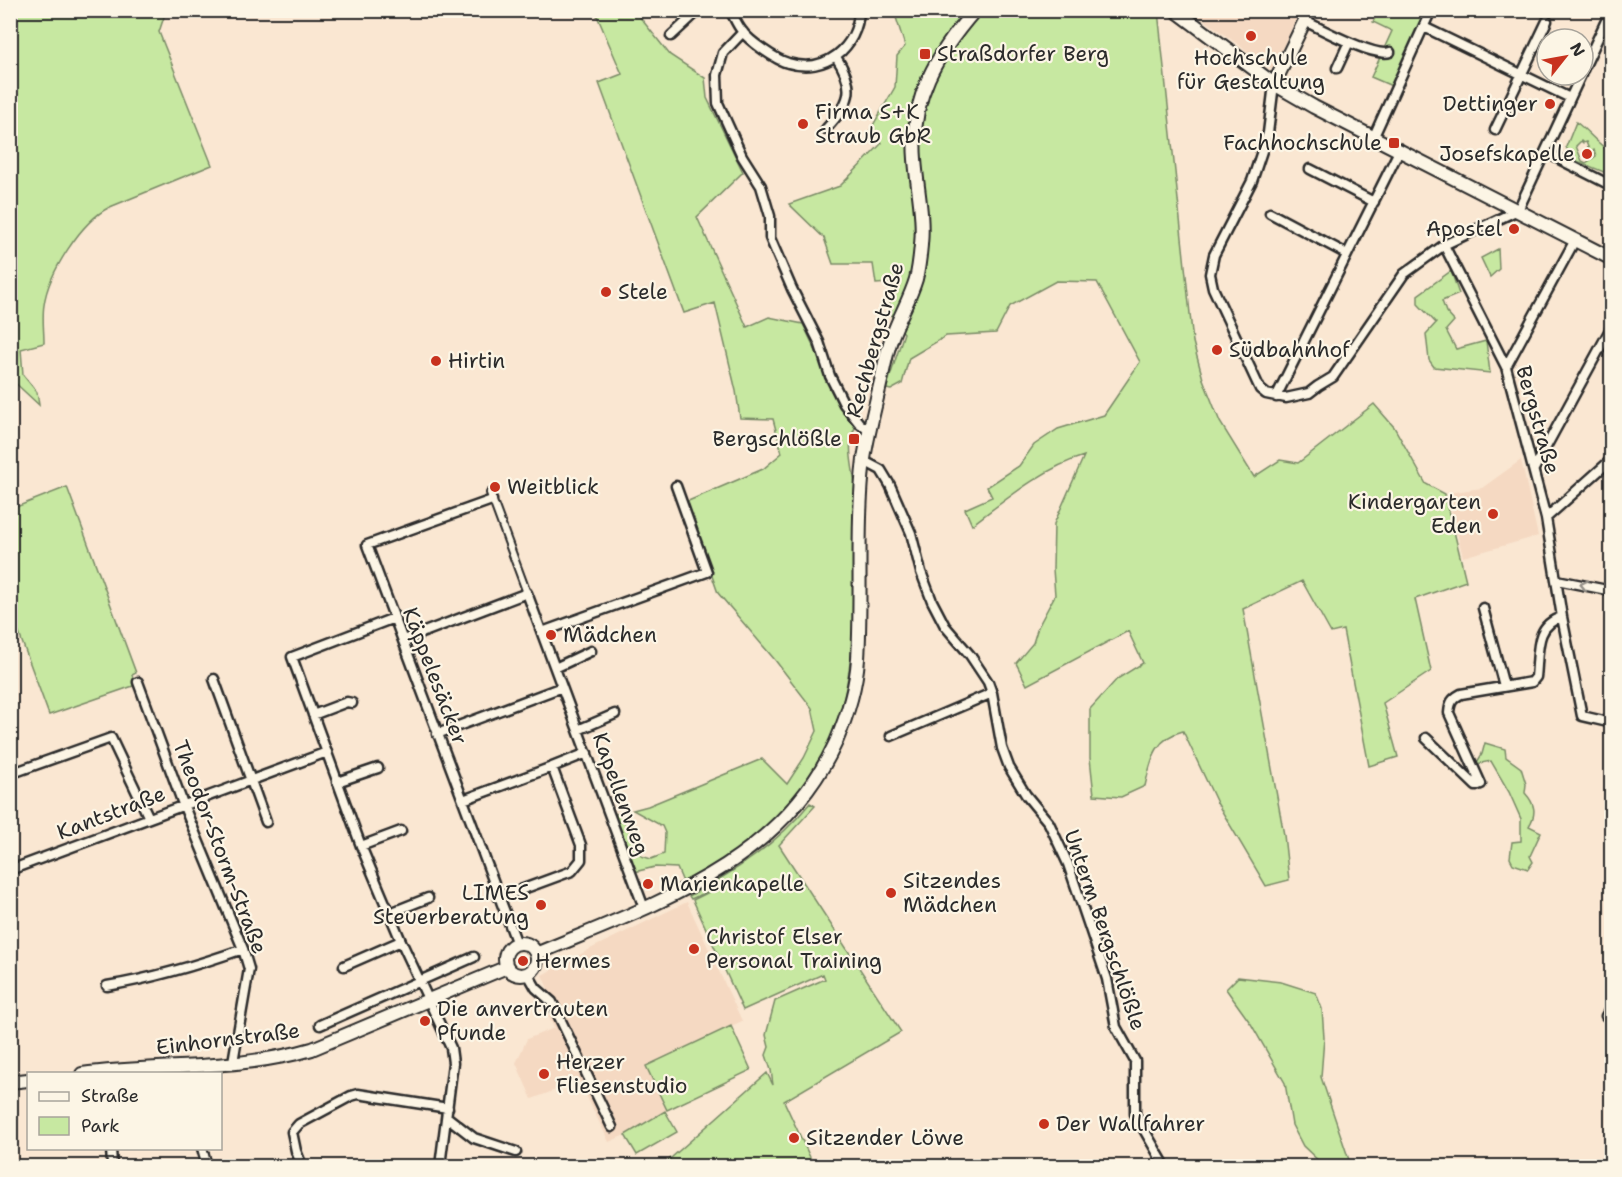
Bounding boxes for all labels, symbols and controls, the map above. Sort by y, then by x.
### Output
north arrow [1535,27,1595,87]
marker: Hochschule für Gestaltung [1244,29,1258,43]
text: N [1565,39,1590,60]
place label: Straßdorfer Berg [937,40,1109,68]
place label: Hochschule für Gestaltung [1177,44,1325,96]
marker: Straßdorfer Berg [918,47,932,61]
place label: Dettinger [1443,90,1538,118]
marker: Dettinger [1543,97,1557,111]
place label: Firma S+K Straub GbR [815,98,931,150]
marker: Firma S+K Straub GbR [796,117,810,131]
place label: Fachhochschule [1223,129,1382,157]
marker: Fachhochschule [1387,136,1401,150]
place label: Josefskapelle [1439,140,1575,168]
marker: Josefskapelle [1580,147,1594,161]
place label: Apostel [1426,215,1503,243]
marker: Apostel [1507,222,1521,236]
street label: Rechbergstraße [839,259,911,421]
place label: Stele [618,278,668,306]
marker: Stele [599,285,613,299]
place label: Südbahnhof [1229,336,1350,364]
marker: Südbahnhof [1210,343,1224,357]
place label: Hirtin [448,347,505,375]
marker: Hirtin [429,354,443,368]
street label: Bergstraße [1509,363,1567,477]
place label: Bergschlößle [713,425,842,453]
marker: Bergschlößle [847,432,861,446]
place label: Weitblick [507,473,599,501]
marker: Weitblick [488,480,502,494]
place label: Kindergarten Eden [1348,488,1481,540]
marker: Kindergarten Eden [1486,507,1500,521]
one-way arrow [1579,580,1589,593]
street label: Käppelesäcker [396,603,474,749]
place label: Mädchen [563,621,657,649]
marker: Mädchen [544,628,558,642]
street label: Kapellenweg [586,729,656,859]
street label: Theodor-Storm-Straße [166,736,274,958]
street label: Kantstraße [53,779,169,847]
street label: Unterm Bergschlößle [1057,826,1153,1034]
place label: Sitzendes Mädchen [903,867,1001,919]
place label: Marienkapelle [660,870,805,898]
marker: Marienkapelle [641,877,655,891]
place label: LIMES Steuerberatung [373,879,529,931]
marker: Sitzendes Mädchen [884,886,898,900]
marker: LIMES Steuerberatung [534,898,548,912]
place label: Christof Elser Personal Training [706,923,882,975]
marker: Christof Elser Personal Training [687,942,701,956]
place label: Hermes [535,947,611,975]
marker: Hermes [516,954,530,968]
place label: Die anvertrauten Pfunde [437,995,608,1047]
marker: Die anvertrauten Pfunde [418,1014,432,1028]
street label: Einhornstraße [154,1016,302,1062]
place label: Herzer Fliesenstudio [556,1048,688,1100]
marker: Herzer Fliesenstudio [537,1067,551,1081]
legend [27,1072,222,1150]
text: Straße [81,1084,139,1108]
place label: Der Wallfahrer [1056,1110,1205,1138]
text: Park [81,1114,120,1138]
marker: Der Wallfahrer [1037,1117,1051,1131]
place label: Sitzender Löwe [806,1124,964,1152]
marker: Sitzender Löwe [787,1131,801,1145]

